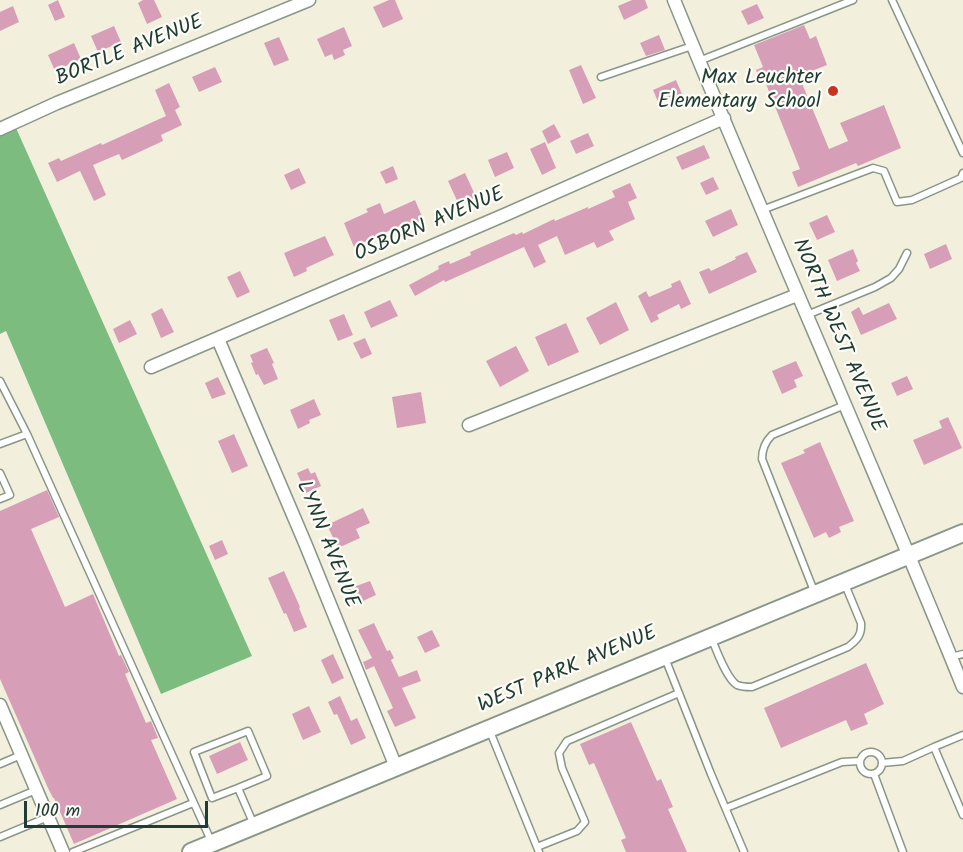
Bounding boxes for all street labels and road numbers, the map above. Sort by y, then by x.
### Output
street label: BORTLE AVENUE [52,11,208,93]
street label: OSBORN AVENUE [351,183,509,269]
street label: NORTH WEST AVENUE [785,235,889,437]
street label: LYNN AVENUE [289,477,363,613]
street label: WEST PARK AVENUE [475,622,661,720]

